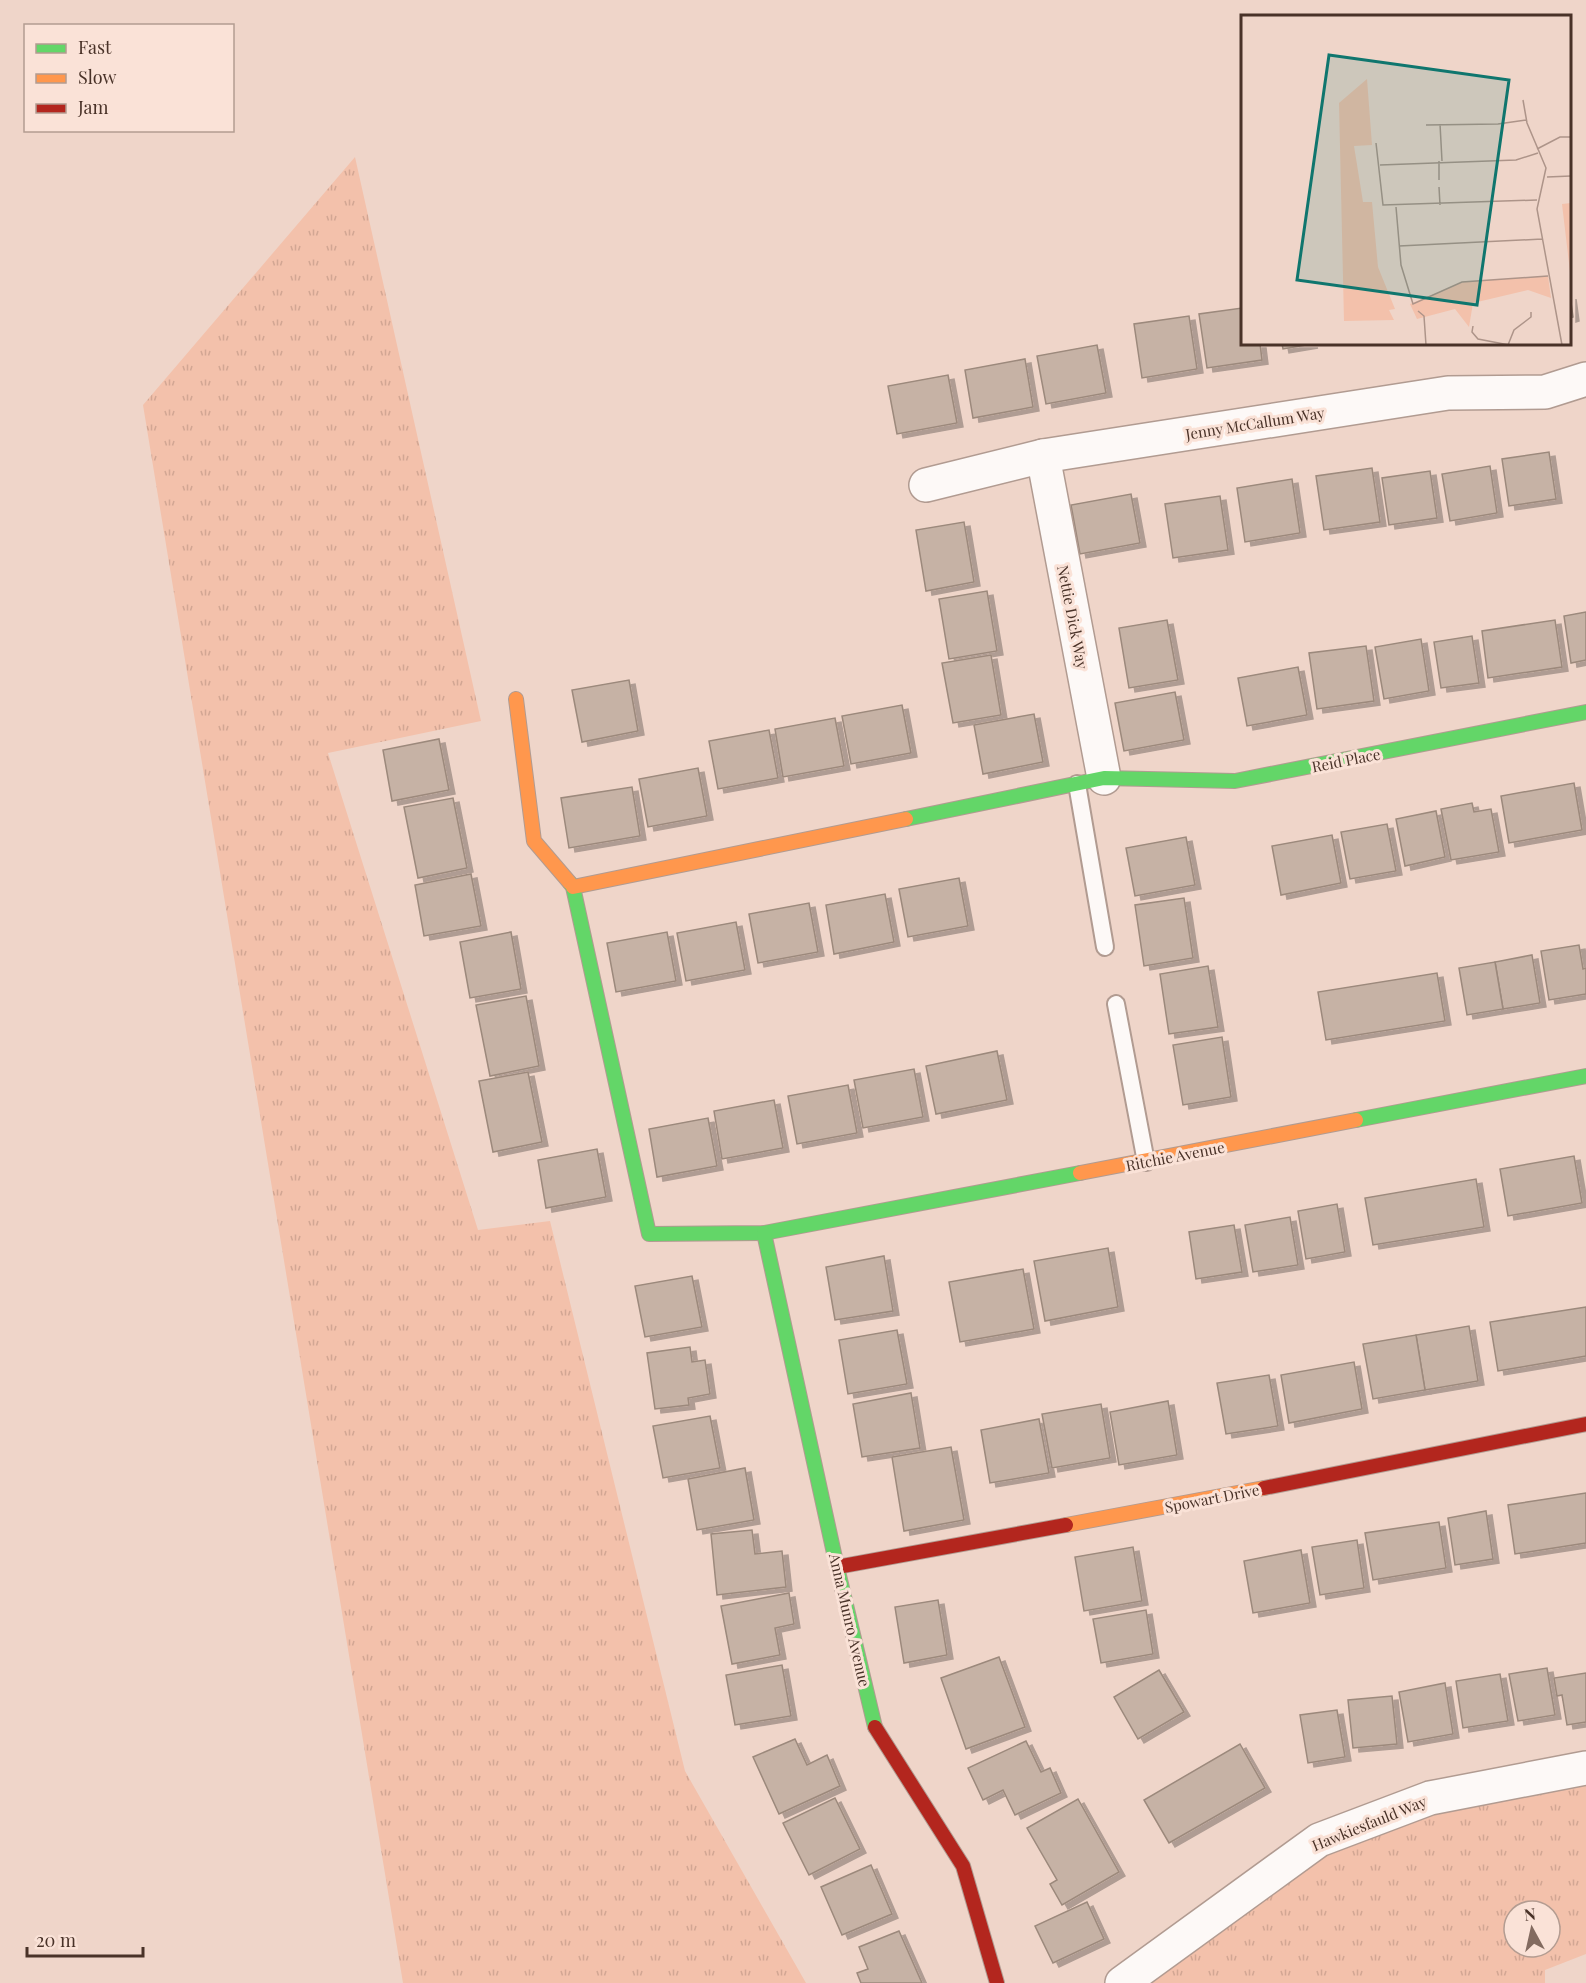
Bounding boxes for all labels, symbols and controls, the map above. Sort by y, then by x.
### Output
inset map [1241,15,1571,345]
legend [24,24,234,132]
text: Fast [78,35,112,59]
text: Slow [78,65,116,89]
text: Jam [77,95,108,119]
street label: Jenny McCallum Way [1183,402,1326,444]
street label: Nettie Dick Way [1053,563,1093,671]
street label: Reid Place [1310,744,1382,776]
street label: Ritchie Avenue [1124,1137,1226,1175]
street label: Spowart Drive [1163,1479,1261,1517]
street label: Anna Munro Avenue [825,1550,875,1689]
street label: Hawkiesfauld Way [1309,1791,1430,1855]
north arrow [1502,1899,1562,1959]
text: N [1523,1902,1537,1925]
scale bar [27,1920,142,1958]
text: 20 m [36,1928,76,1952]

